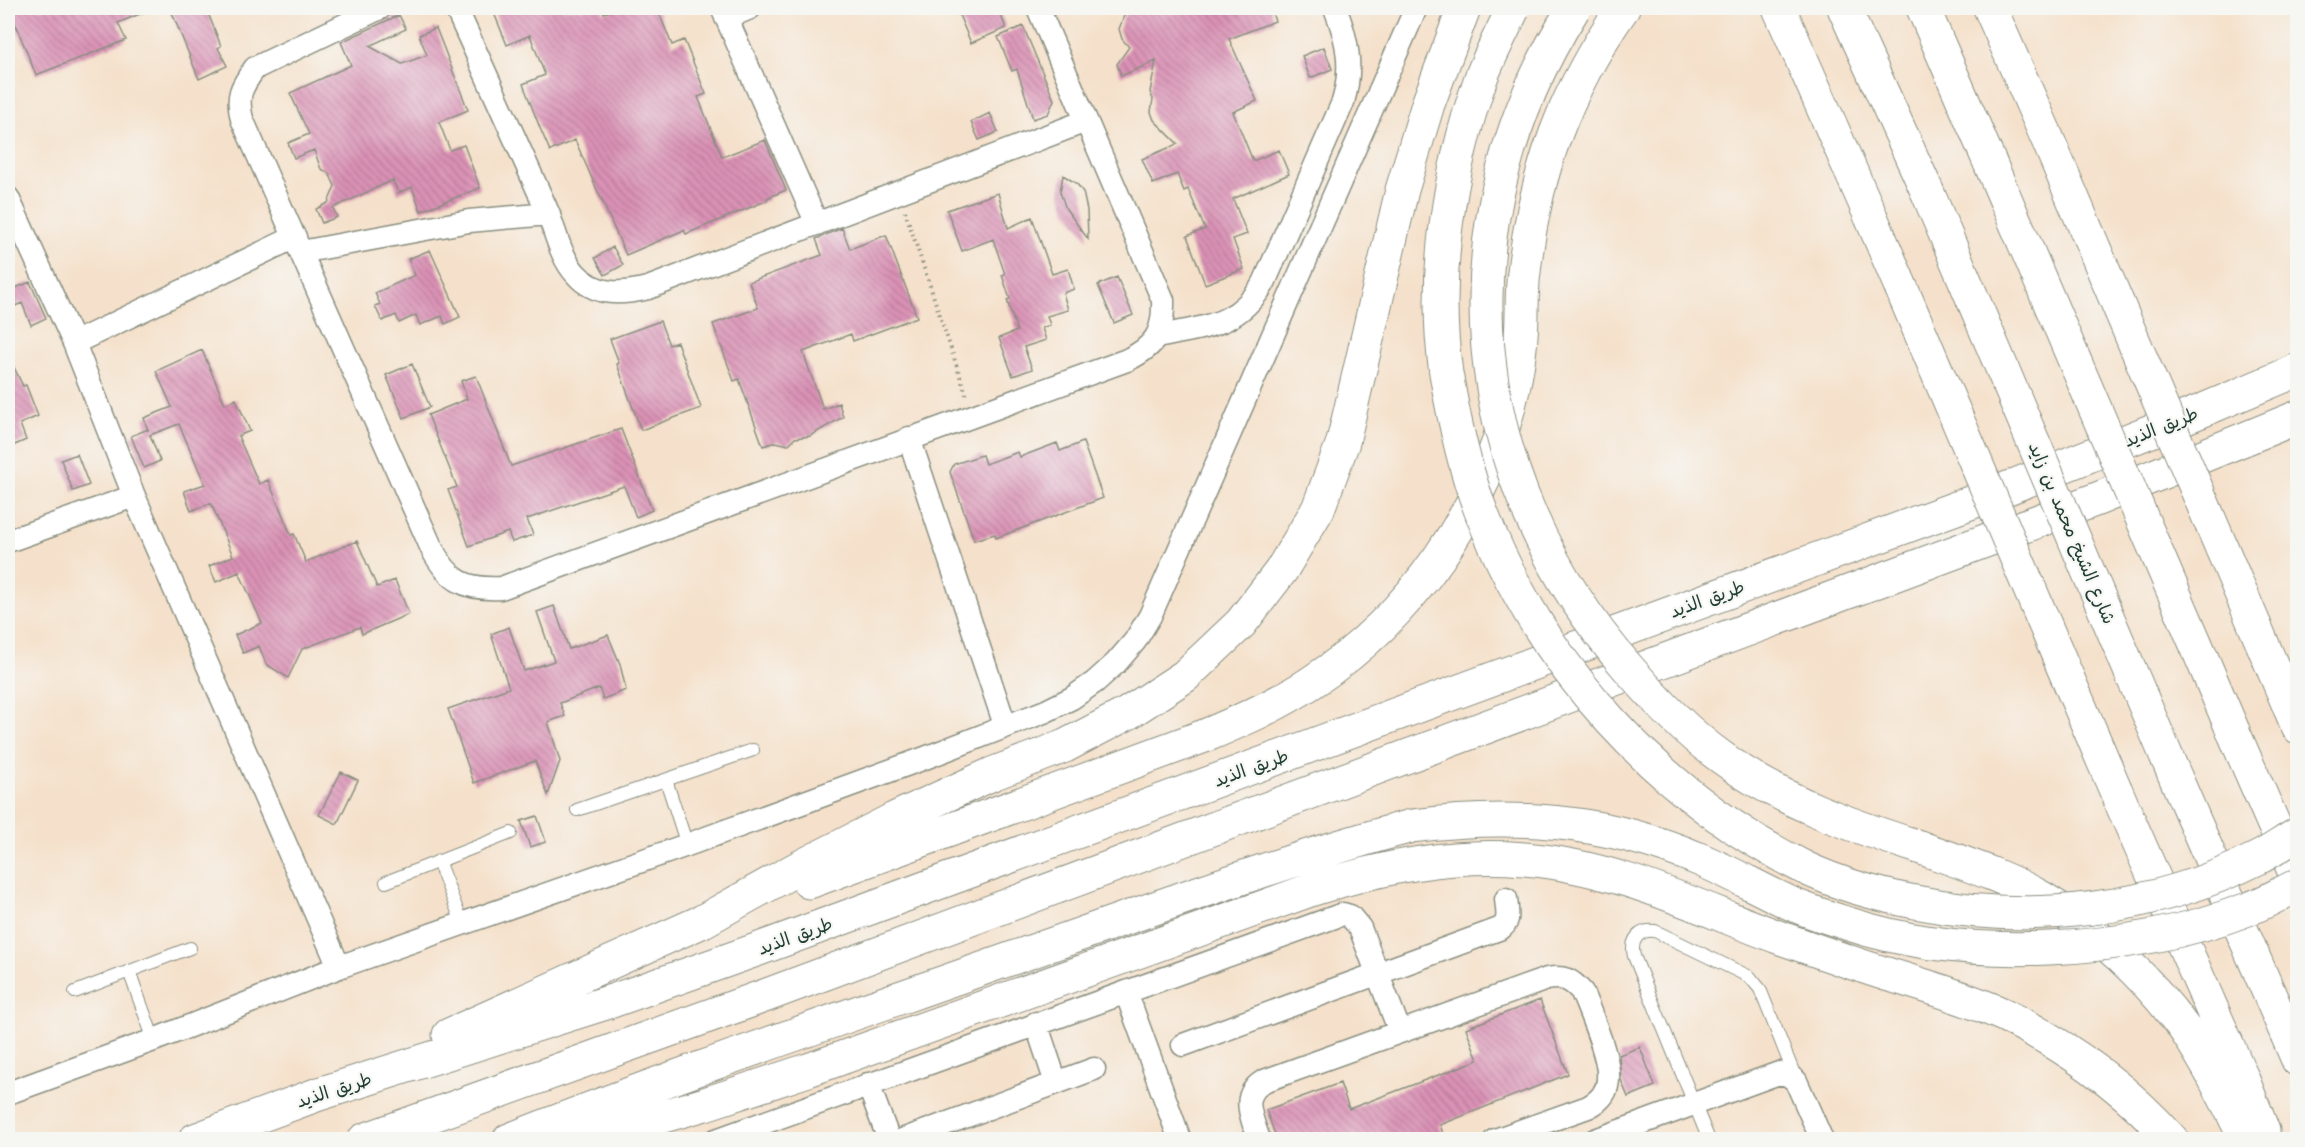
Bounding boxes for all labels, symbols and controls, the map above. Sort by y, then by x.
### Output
street label: طريق الذيد [2120,400,2203,456]
street label: شارع الشيخ محمد بن زايد [2019,438,2122,629]
street label: طريق الذيد [1666,573,1749,627]
street label: طريق الذيد [1210,742,1293,796]
street label: طريق الذيد [754,910,837,964]
street label: طريق الذيد [293,1066,376,1117]

